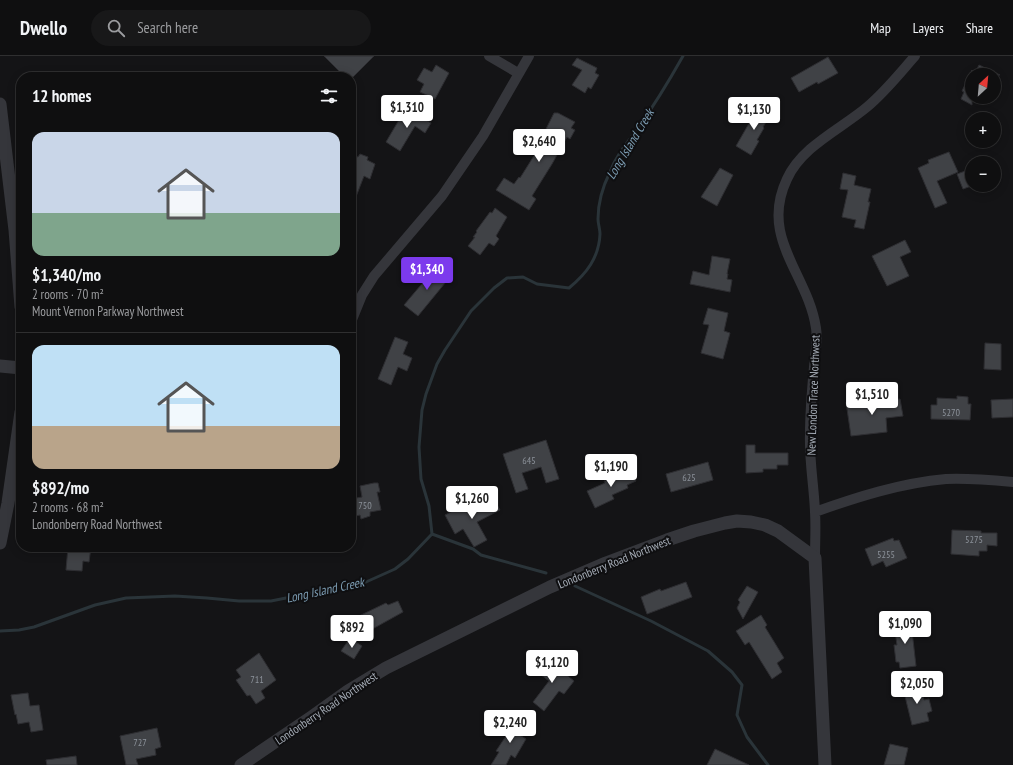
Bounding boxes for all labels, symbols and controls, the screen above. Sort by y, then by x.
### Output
search box [91,10,371,46]
text: Dwello [20,16,67,40]
icon: search [105,17,127,39]
text: Search here [137,18,198,37]
text: Map [870,19,891,37]
text: Layers [913,19,944,37]
text: Share [966,19,993,37]
north arrow [965,68,1001,104]
map controls [965,68,1001,192]
text: 12 homes [32,85,91,107]
icon: filters [318,85,340,107]
pin: $1,310 [374,95,440,129]
pin: $1,130 [721,97,787,131]
text: $1,310 [390,99,424,116]
text: $1,130 [737,101,771,118]
water label: Long Island Creek [602,104,659,182]
button: + [965,112,1001,148]
pin: $2,640 [506,129,572,163]
text: $2,640 [522,133,556,150]
button: − [965,156,1001,192]
icon: home [150,158,222,230]
pin: $1,340 [394,257,460,291]
text: $1,340 [410,261,444,278]
text: $1,340/mo [32,264,101,286]
text: 2 rooms · 70 m² [32,286,104,303]
text: Mount Vernon Parkway Northwest [32,303,184,320]
street label: New London Trace Northwest [803,334,823,456]
icon: home [150,371,222,443]
pin: $1,510 [839,382,905,416]
text: $1,510 [855,386,889,403]
house number: 5270 [942,406,961,419]
house number: 645 [522,454,536,467]
pin: $1,190 [578,454,644,488]
text: $1,190 [594,458,628,475]
house number: 625 [682,471,696,484]
text: $892/mo [32,477,89,499]
pin: $1,260 [439,486,505,520]
text: $1,260 [455,490,489,507]
text: 2 rooms · 68 m² [32,499,104,516]
house number: 750 [358,499,372,512]
text: Londonberry Road Northwest [32,516,162,533]
street label: Londonberry Road Northwest [556,532,673,591]
house number: 5275 [965,533,983,546]
house number: 5255 [877,548,895,561]
water label: Long Island Creek [284,573,367,607]
pin: $1,090 [872,611,938,645]
pin: $892 [328,615,376,649]
text: $1,090 [888,615,922,632]
text: $892 [340,619,364,636]
pin: $1,120 [519,650,585,684]
text: $1,120 [535,654,569,671]
street label: Londonberry Road Northwest [272,668,381,748]
pin: $2,050 [884,671,950,705]
house number: 711 [250,673,264,686]
text: $2,050 [900,675,934,692]
pin: $2,240 [477,710,543,744]
text: $2,240 [493,714,527,731]
house number: 727 [133,736,147,749]

